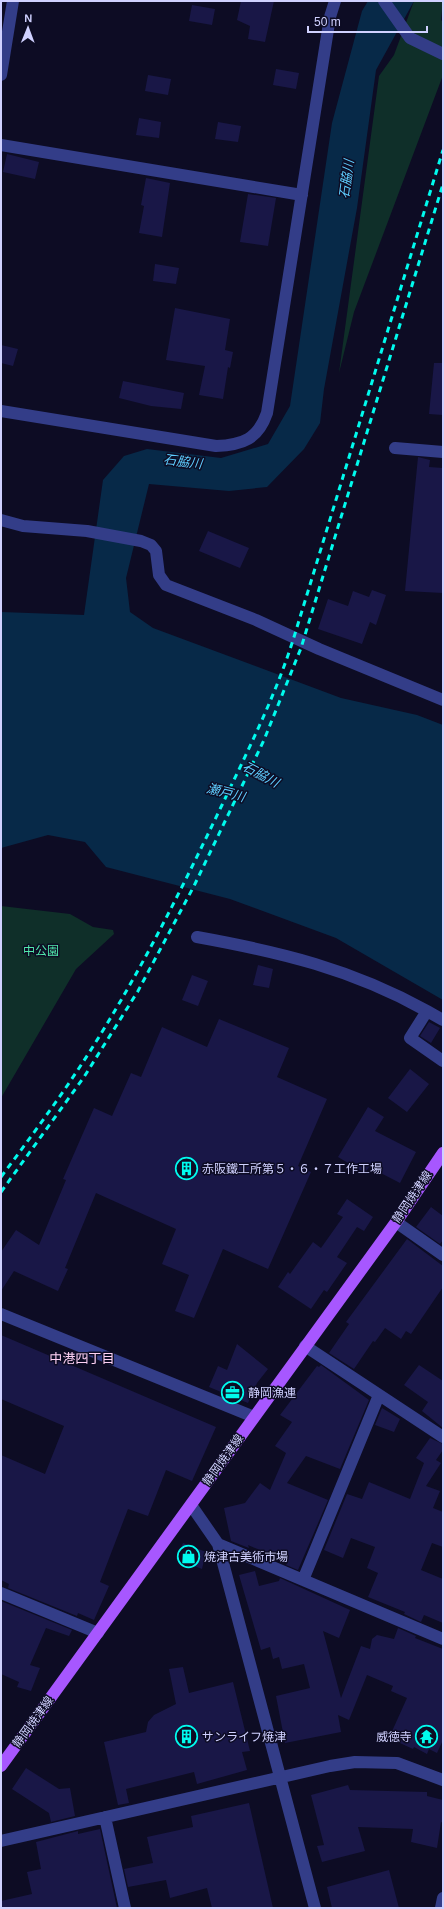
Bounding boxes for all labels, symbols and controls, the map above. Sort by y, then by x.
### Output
north arrow [8,8,48,48]
scale bar [308,8,427,34]
text: N [24,12,32,24]
text: 50 m [314,15,341,29]
water label: 石脇川 [336,157,357,199]
water label: 石脇川 [163,452,205,472]
water label: 石脇川 [240,759,283,791]
water label: 瀬戸川 [205,780,249,805]
park label: 中公園 [23,944,59,958]
building icon: 赤阪鐵工所第５・６・７工作工場 [173,1156,199,1182]
place label: 赤阪鐵工所第５・６・７工作工場 [202,1162,382,1176]
street label: 静岡焼津線 [389,1168,435,1226]
district label: 中港四丁目 [49,1351,115,1366]
office icon: 静岡漁連 [219,1380,245,1406]
place label: 静岡漁連 [248,1386,296,1400]
street label: 静岡焼津線 [200,1432,246,1488]
shop icon: 焼津古美術市場 [176,1544,202,1570]
place label: 焼津古美術市場 [204,1550,288,1564]
street label: 静岡焼津線 [10,1694,56,1750]
building icon: サンライフ焼津 [173,1724,199,1750]
temple icon: 威徳寺 [414,1724,440,1750]
place label: サンライフ焼津 [202,1730,286,1744]
place label: 威徳寺 [376,1730,412,1744]

